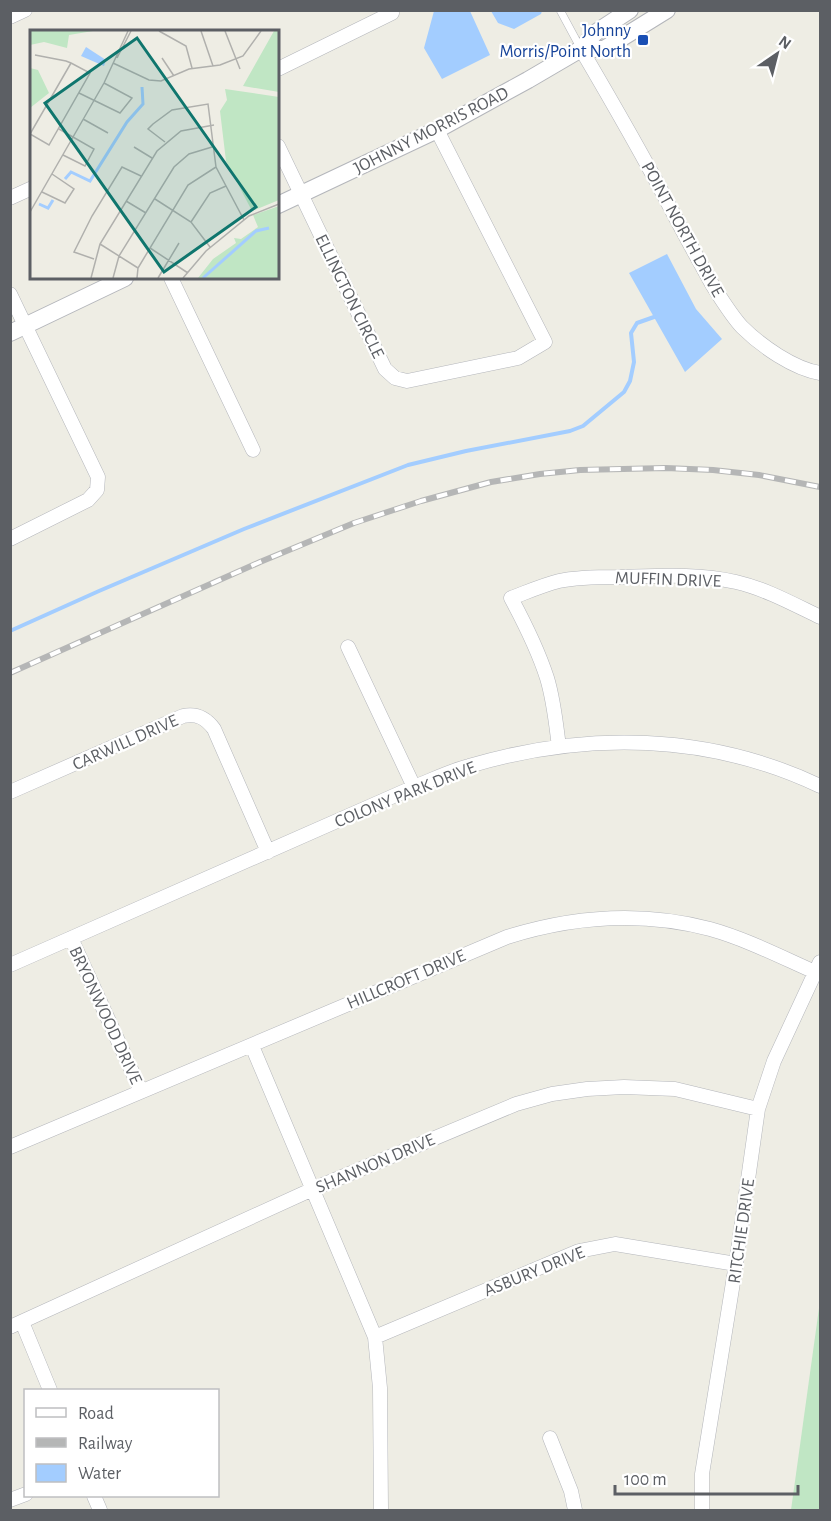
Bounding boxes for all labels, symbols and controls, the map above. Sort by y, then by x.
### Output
place label: Johnny Morris/Point North [499,22,631,61]
north arrow [747,24,807,84]
inset map [30,30,279,279]
marker: Johnny Morris/Point North [636,33,650,47]
text: N [776,33,794,52]
street label: JOHNNY MORRIS ROAD [351,84,512,178]
street label: POINT NORTH DRIVE [638,159,727,300]
street label: ELLINGTON CIRCLE [311,232,387,362]
street label: MUFFIN DRIVE [615,569,722,591]
street label: CARWILL DRIVE [70,712,181,774]
street label: COLONY PARK DRIVE [332,758,479,831]
street label: BRYONWOOD DRIVE [65,944,145,1087]
street label: HILLCROFT DRIVE [344,947,469,1013]
street label: SHANNON DRIVE [313,1131,438,1197]
street label: RITCHIE DRIVE [726,1177,758,1285]
street label: ASBURY DRIVE [482,1243,588,1300]
legend [24,1389,219,1497]
text: Road [78,1405,114,1423]
text: Railway [78,1435,133,1453]
scale bar [615,1458,798,1496]
text: Water [78,1465,121,1483]
text: 100 m [624,1471,667,1489]

